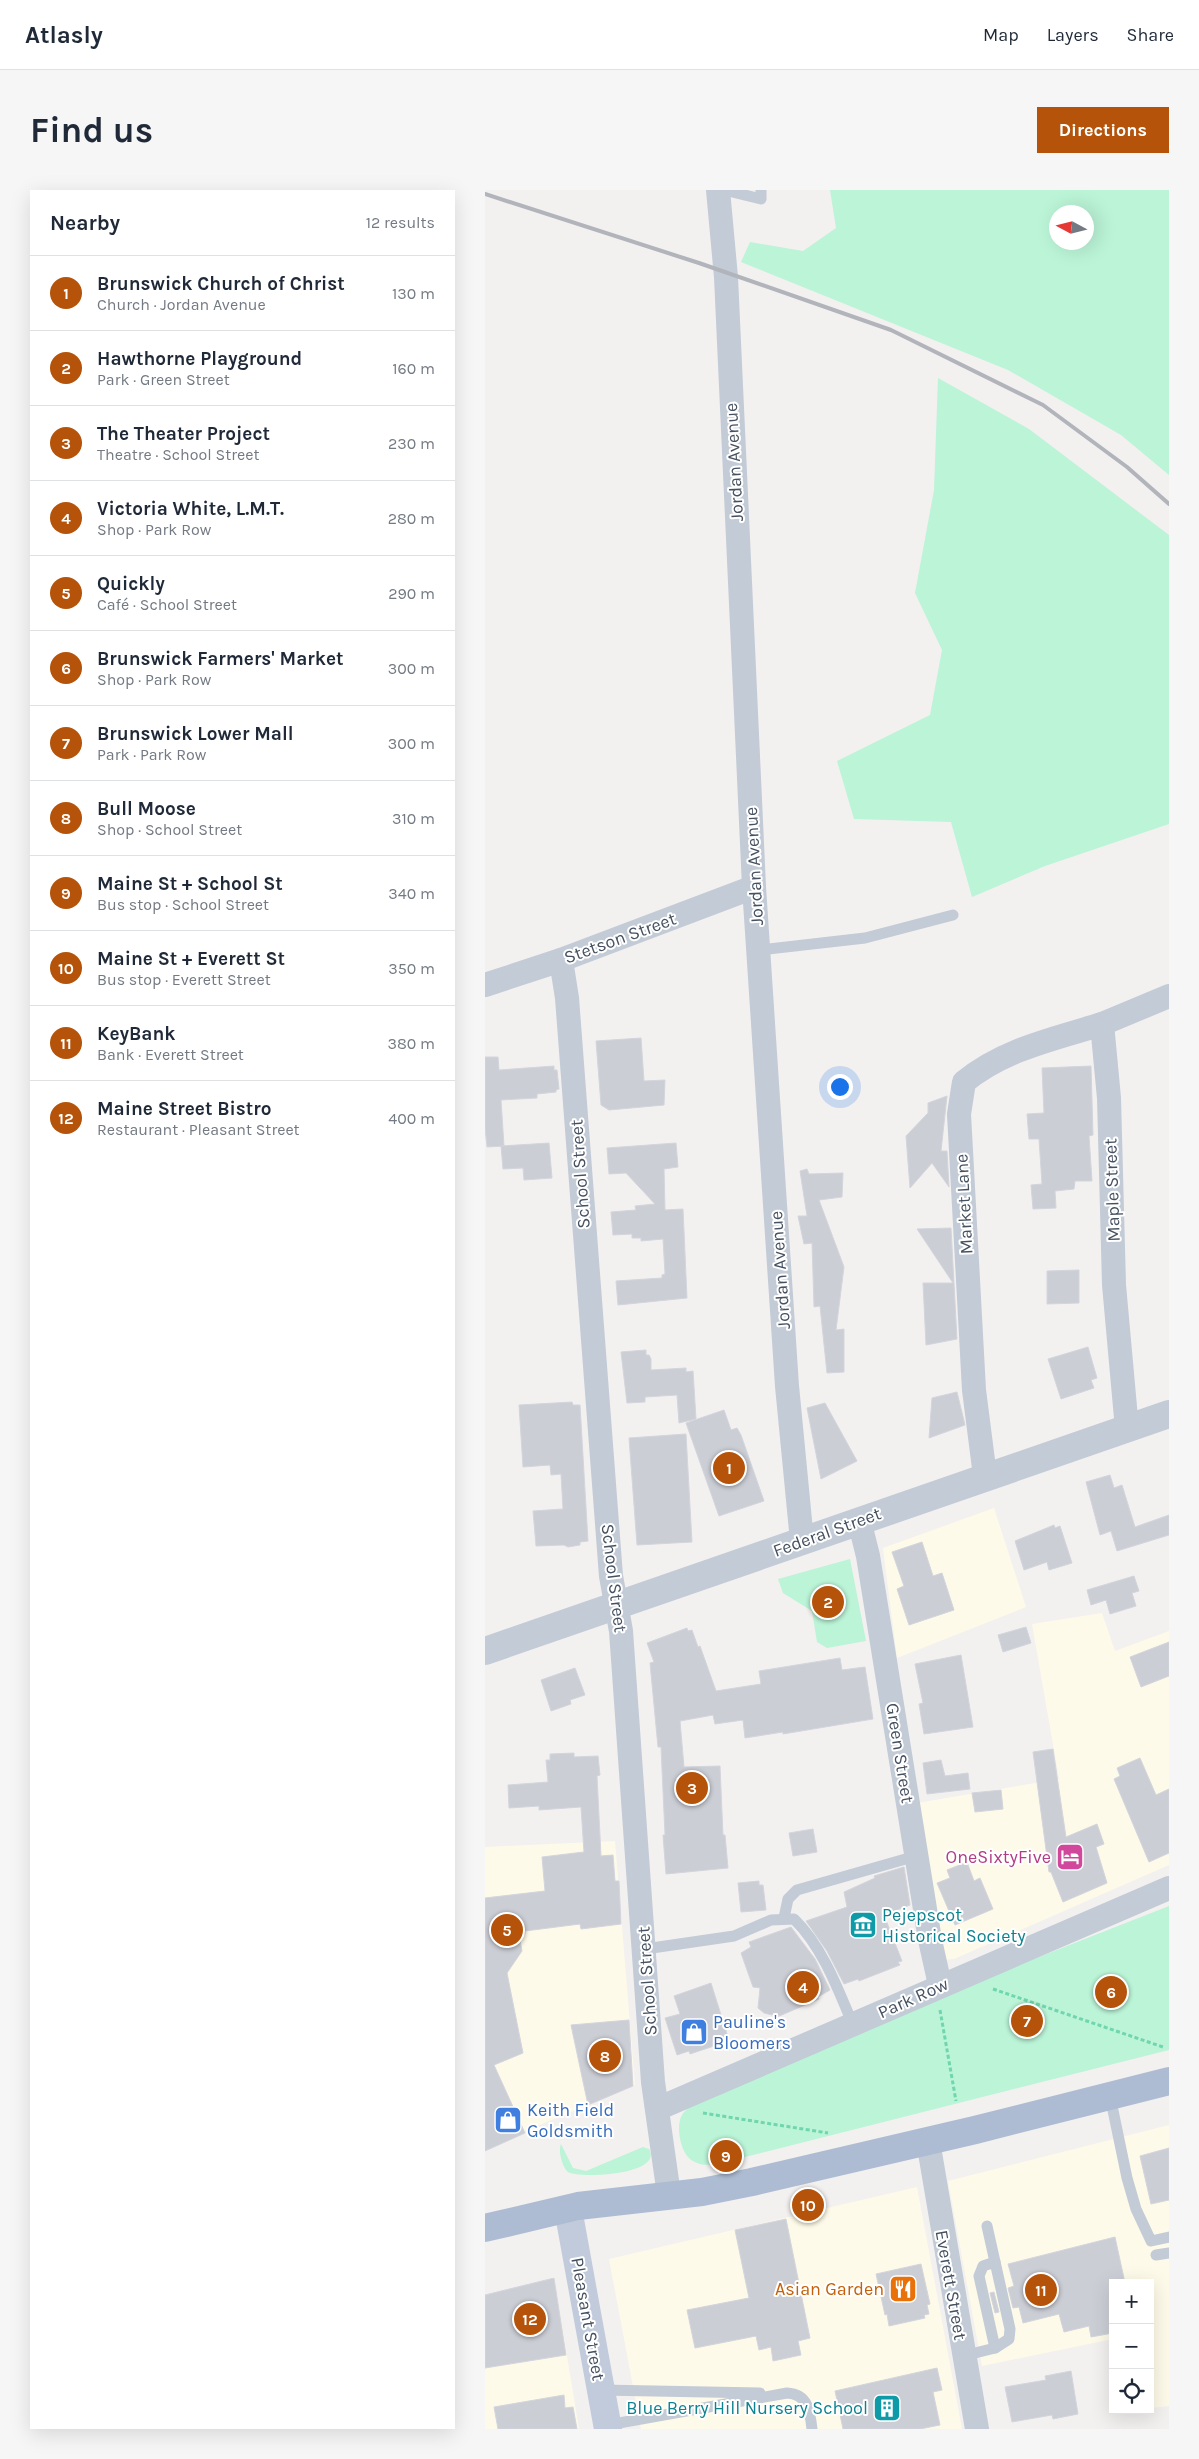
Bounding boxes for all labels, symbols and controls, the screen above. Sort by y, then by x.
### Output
text: Atlasly [25,21,103,49]
text: Map [983,24,1019,46]
text: Layers [1047,24,1099,46]
text: Share [1127,24,1174,46]
button: Directions [1037,107,1169,153]
text: Find us [30,110,153,151]
north arrow [1049,205,1094,250]
text: Nearby [50,211,120,235]
text: 12 results [366,213,435,232]
text: Brunswick Church of Christ [97,273,345,295]
text: 1 [63,284,69,303]
text: 130 m [392,284,435,303]
text: Church · Jordan Avenue [97,295,266,314]
text: Hawthorne Playground [97,348,302,370]
text: 2 [61,359,71,378]
text: 160 m [392,359,435,378]
text: Park · Green Street [97,370,230,389]
street label: Jordan Avenue [720,402,748,522]
text: The Theater Project [97,423,270,445]
text: 3 [61,434,71,453]
text: 230 m [388,434,435,453]
text: Theatre · School Street [97,445,259,464]
text: Victoria White, L.M.T. [97,498,284,520]
text: 4 [61,509,71,528]
text: 280 m [388,509,435,528]
text: Shop · Park Row [97,520,211,539]
text: Quickly [97,573,165,595]
text: 5 [61,584,71,603]
text: 290 m [388,584,435,603]
text: Café · School Street [97,595,237,614]
text: Brunswick Farmers' Market [97,648,344,670]
text: 6 [61,659,71,678]
text: 300 m [388,659,435,678]
text: Shop · Park Row [97,670,211,689]
text: Brunswick Lower Mall [97,723,293,745]
text: 7 [62,734,70,753]
text: 300 m [388,734,435,753]
text: Park · Park Row [97,745,206,764]
text: Bull Moose [97,798,196,820]
street label: Jordan Avenue [740,806,768,926]
text: 8 [61,809,71,828]
text: 310 m [392,809,435,828]
text: Shop · School Street [97,820,242,839]
text: Maine St + School St [97,873,283,895]
text: 9 [61,884,71,903]
text: 340 m [388,884,435,903]
text: Bus stop · School Street [97,895,269,914]
street label: Stetson Street [561,907,679,968]
text: Maine St + Everett St [97,948,285,970]
text: 10 [58,959,74,978]
text: 350 m [388,959,435,978]
text: Bus stop · Everett Street [97,970,271,989]
text: KeyBank [97,1023,176,1045]
text: 11 [60,1034,72,1053]
text: 380 m [387,1034,435,1053]
text: Bank · Everett Street [97,1045,244,1064]
your location [827,1074,853,1100]
text: Maine Street Bistro [97,1098,271,1120]
text: 12 [58,1109,74,1128]
text: 400 m [388,1109,435,1128]
street label: School Street [565,1118,595,1229]
text: Restaurant · Pleasant Street [97,1120,300,1139]
street label: Maple Street [1099,1138,1125,1242]
street label: Market Lane [950,1153,978,1255]
street label: Jordan Avenue [765,1210,795,1330]
pin: 1 [713,1449,745,1487]
street label: Federal Street [770,1502,884,1562]
street label: School Street [596,1522,632,1634]
pin: 2 [812,1583,844,1621]
street label: Green Street [881,1701,919,1805]
pin: 3 [676,1769,708,1807]
hotel icon: OneSixtyFive [1055,1842,1085,1872]
place label: OneSixtyFive [946,1846,1051,1868]
place label: Pejepscot Historical Society [882,1904,1026,1947]
museum icon: Pejepscot Historical Society [848,1910,878,1940]
pin: 5 [491,1911,523,1949]
street label: School Street [632,1925,662,2036]
pin: 4 [787,1968,819,2006]
street label: Park Row [874,1973,952,2023]
pin: 6 [1095,1973,1127,2011]
pin: 7 [1011,2002,1043,2040]
place label: Pauline's Bloomers [713,2011,791,2054]
shop icon: Pauline's Bloomers [679,2017,709,2047]
pin: 8 [589,2037,621,2075]
place label: Keith Field Goldsmith [527,2099,614,2142]
shop icon: Keith Field Goldsmith [493,2105,523,2135]
pin: 9 [710,2137,742,2175]
pin: 10 [792,2186,824,2224]
street label: Everett Street [930,2228,972,2342]
street label: Pleasant Street [566,2256,610,2383]
pin: 11 [1025,2271,1057,2309]
restaurant icon: Asian Garden [888,2274,918,2304]
place label: Asian Garden [775,2278,884,2300]
map controls [1109,2279,1154,2414]
button: + [1109,2279,1154,2324]
pin: 12 [514,2300,546,2338]
button: − [1109,2324,1154,2369]
button: locate [1109,2369,1154,2414]
building icon: Blue Berry Hill Nursery School [872,2393,902,2423]
place label: Blue Berry Hill Nursery School [626,2397,868,2419]

